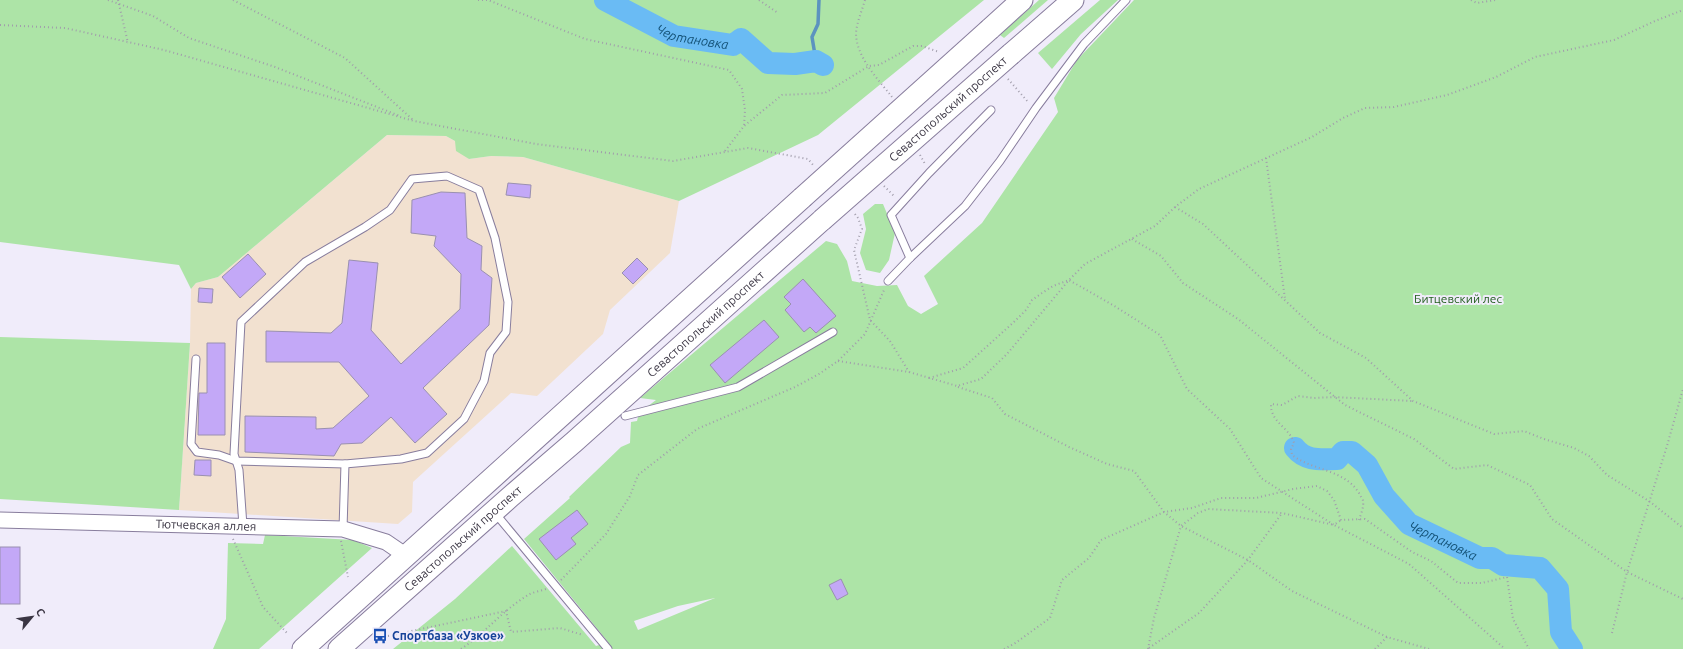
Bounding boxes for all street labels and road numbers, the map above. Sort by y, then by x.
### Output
street label: Севастопольский проспект [886,53,1010,164]
street label: Севастопольский проспект [644,268,767,379]
street label: Севастопольский проспект [401,483,525,594]
street label: Тютчевская аллея [155,517,257,533]

